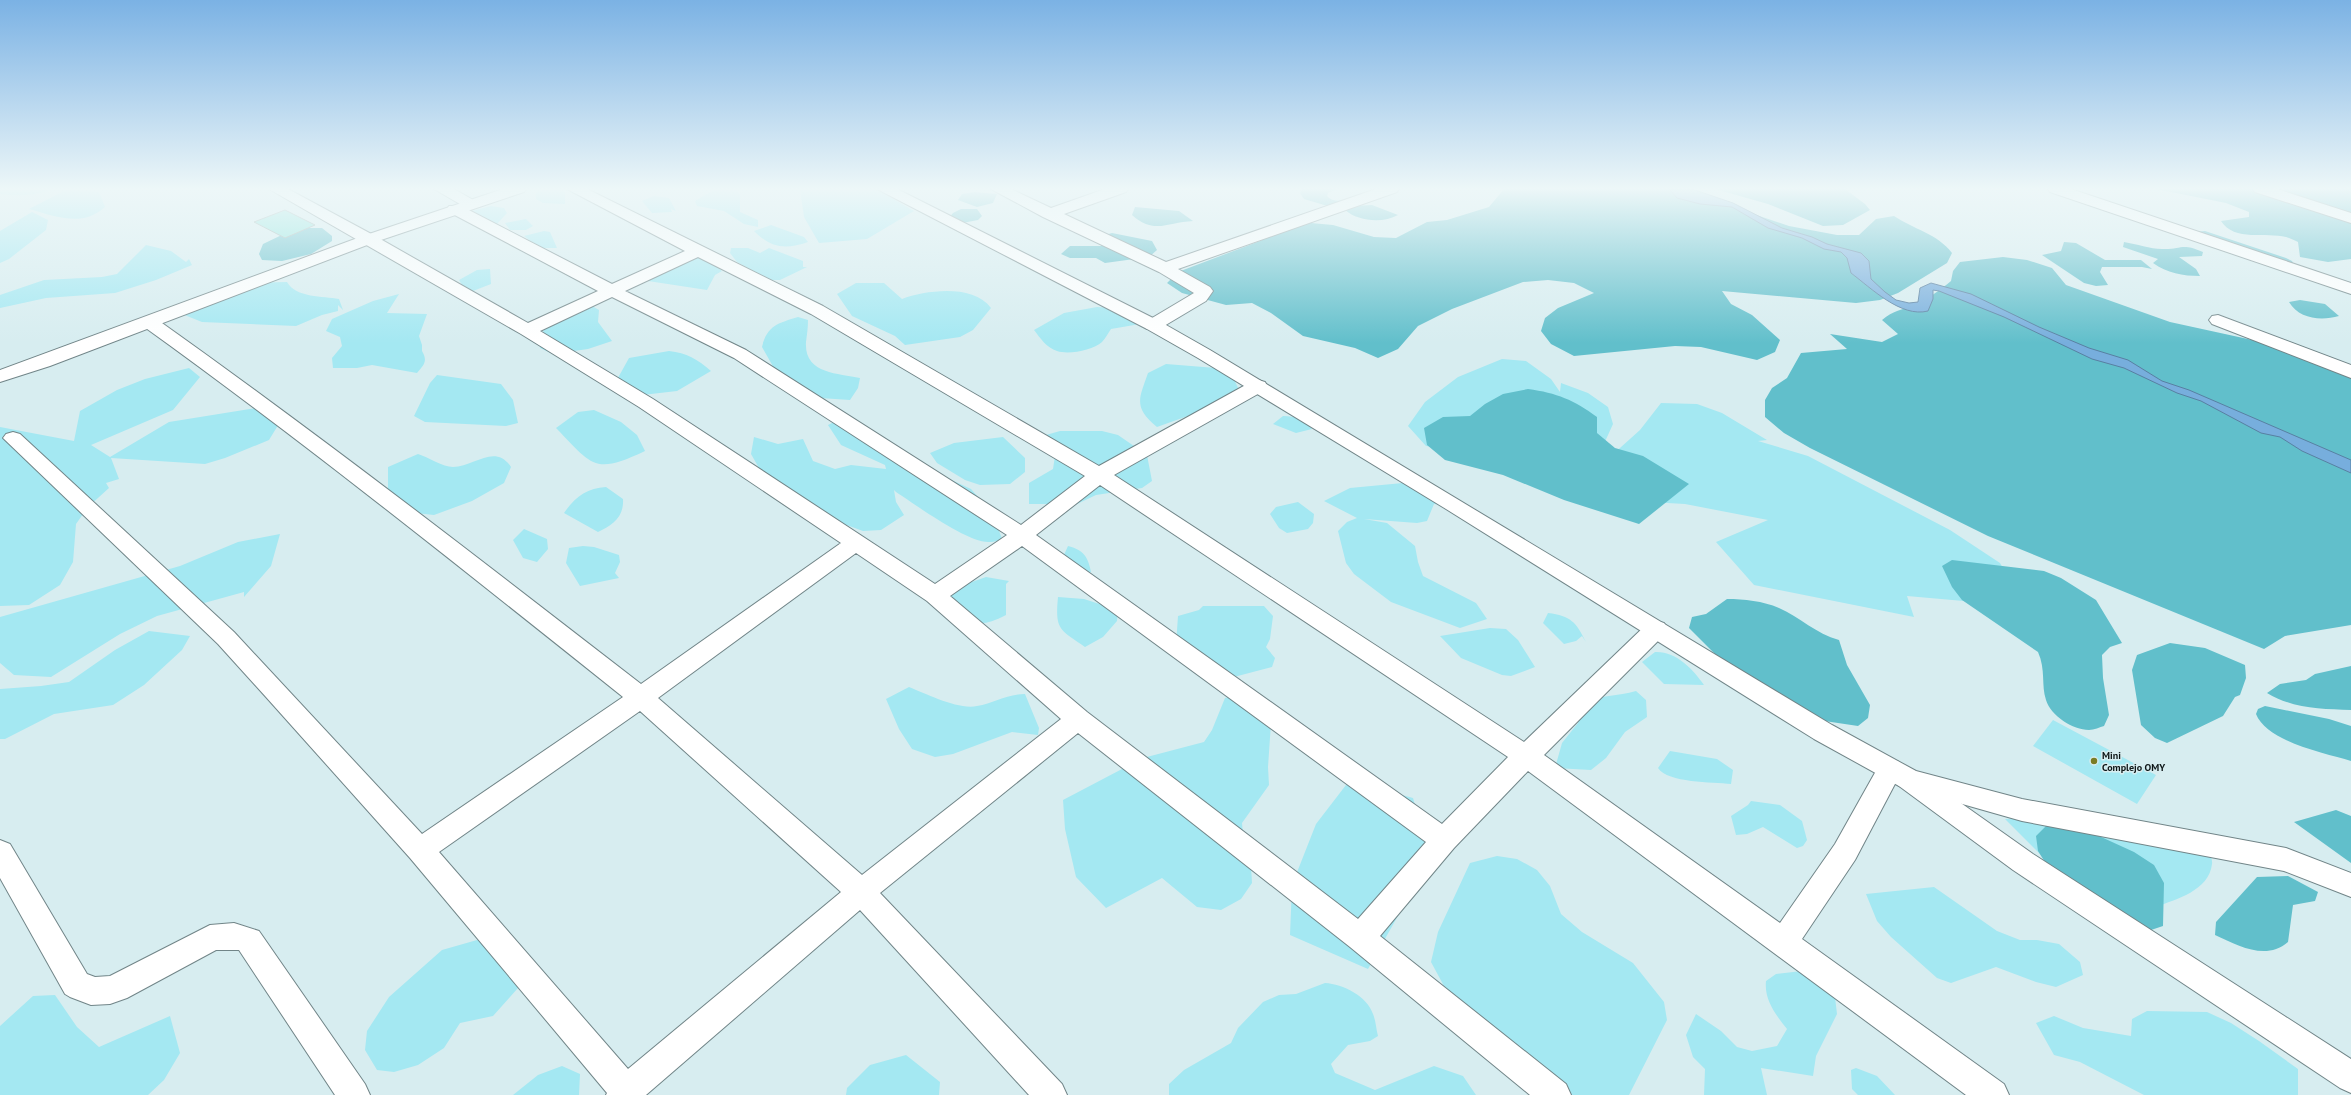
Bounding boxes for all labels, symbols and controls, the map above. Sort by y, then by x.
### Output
place label: Mini Complejo OMY [2102,749,2165,774]
marker: Mini Complejo OMY [2089,756,2099,766]

